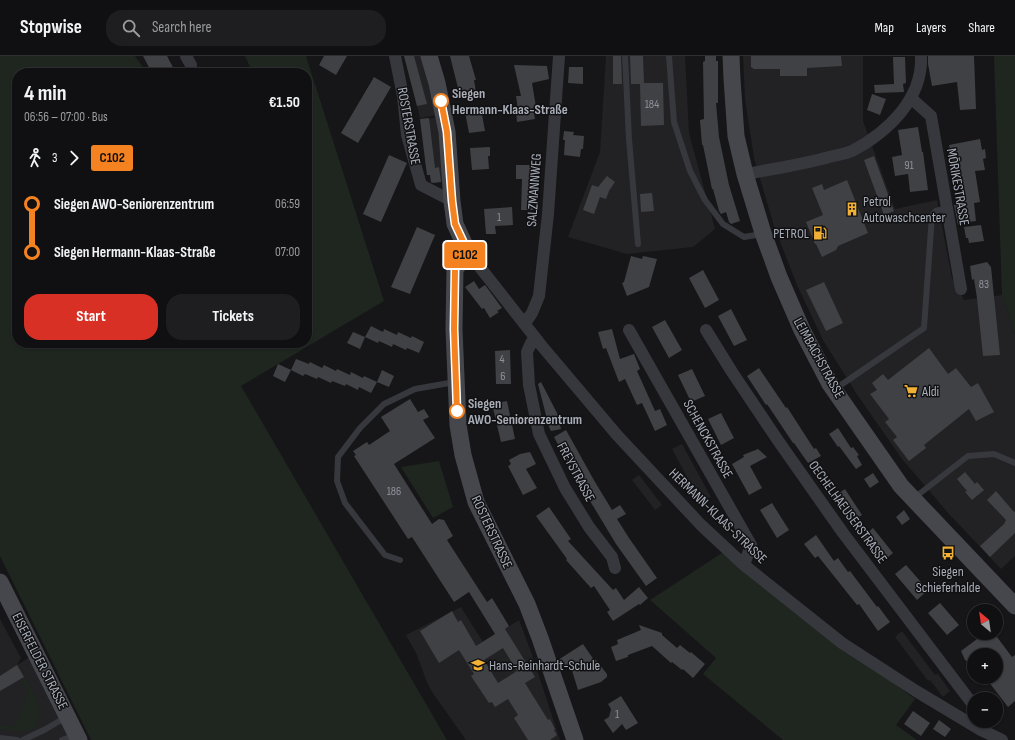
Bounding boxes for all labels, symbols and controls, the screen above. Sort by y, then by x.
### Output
search box [106,10,386,46]
text: Stopwise [20,16,82,39]
icon: search [120,17,142,39]
text: Search here [152,18,212,37]
text: Map [874,19,894,36]
text: Layers [916,19,946,36]
text: Share [968,19,995,36]
text: 4 min [24,80,67,107]
place label: Siegen Hermann-Klaas-Straße [452,85,568,118]
street label: ROSTERSTRASSE [394,86,424,166]
text: €1.50 [269,93,300,112]
marker: Siegen Hermann-Klaas-Straße [433,93,449,109]
house number: 184 [645,97,659,112]
text: 06:56 – 07:00 · Bus [24,109,108,125]
icon: walk [24,147,46,169]
icon: forward [63,147,85,169]
street label: MÖRIKESTRASSE [943,147,973,227]
text: C102 [99,149,125,166]
text: 3 [52,150,57,166]
street label: SALZMANNWEG [523,153,545,227]
house number: 91 [904,158,915,173]
place label: Petrol Autowaschcenter [862,193,946,226]
text: Siegen AWO-Seniorenzentrum [54,195,214,214]
text: 06:59 [275,196,300,212]
building icon: Petrol Autowaschcenter [844,201,860,217]
house number: 1 [497,210,502,225]
place label: PETROL [773,225,809,242]
fuel station icon: PETROL [812,225,828,241]
line badge: C102 [437,242,493,268]
text: Siegen Hermann-Klaas-Straße [54,243,216,262]
text: 07:00 [275,244,300,260]
text: C102 [452,246,478,263]
house number: 83 [979,277,989,292]
button: Start [24,294,158,340]
button: Tickets [166,294,300,340]
street label: LEIMBACHSTRASSE [790,315,848,401]
house number: 4 [499,352,505,367]
house number: 6 [500,369,506,384]
supermarket icon: Aldi [903,383,919,399]
place label: Aldi [921,383,939,400]
place label: Siegen AWO-Seniorenzentrum [467,395,582,428]
street label: SCHENCKSTRASSE [679,397,737,482]
marker: Siegen AWO-Seniorenzentrum [449,403,465,419]
street label: FREYSTRASSE [553,439,599,505]
street label: OECHELHAEUSERSTRASSE [805,457,891,567]
street label: HERMANN-KLAAS-STRASSE [666,465,771,567]
house number: 186 [387,484,401,499]
street label: ROSTERSTRASSE [468,493,516,571]
bus stop icon: Siegen Schieferhalde [940,545,956,561]
place label: Siegen Schieferhalde [916,563,980,596]
north arrow [967,604,1003,640]
map controls [967,604,1003,728]
street label: EISERFELDER STRASSE [8,610,72,712]
button: + [967,648,1003,684]
school or university icon: Hans-Reinhardt-Schule [470,657,486,673]
place label: Hans-Reinhardt-Schule [489,657,600,674]
button: − [967,692,1003,728]
house number: 1 [615,707,620,722]

